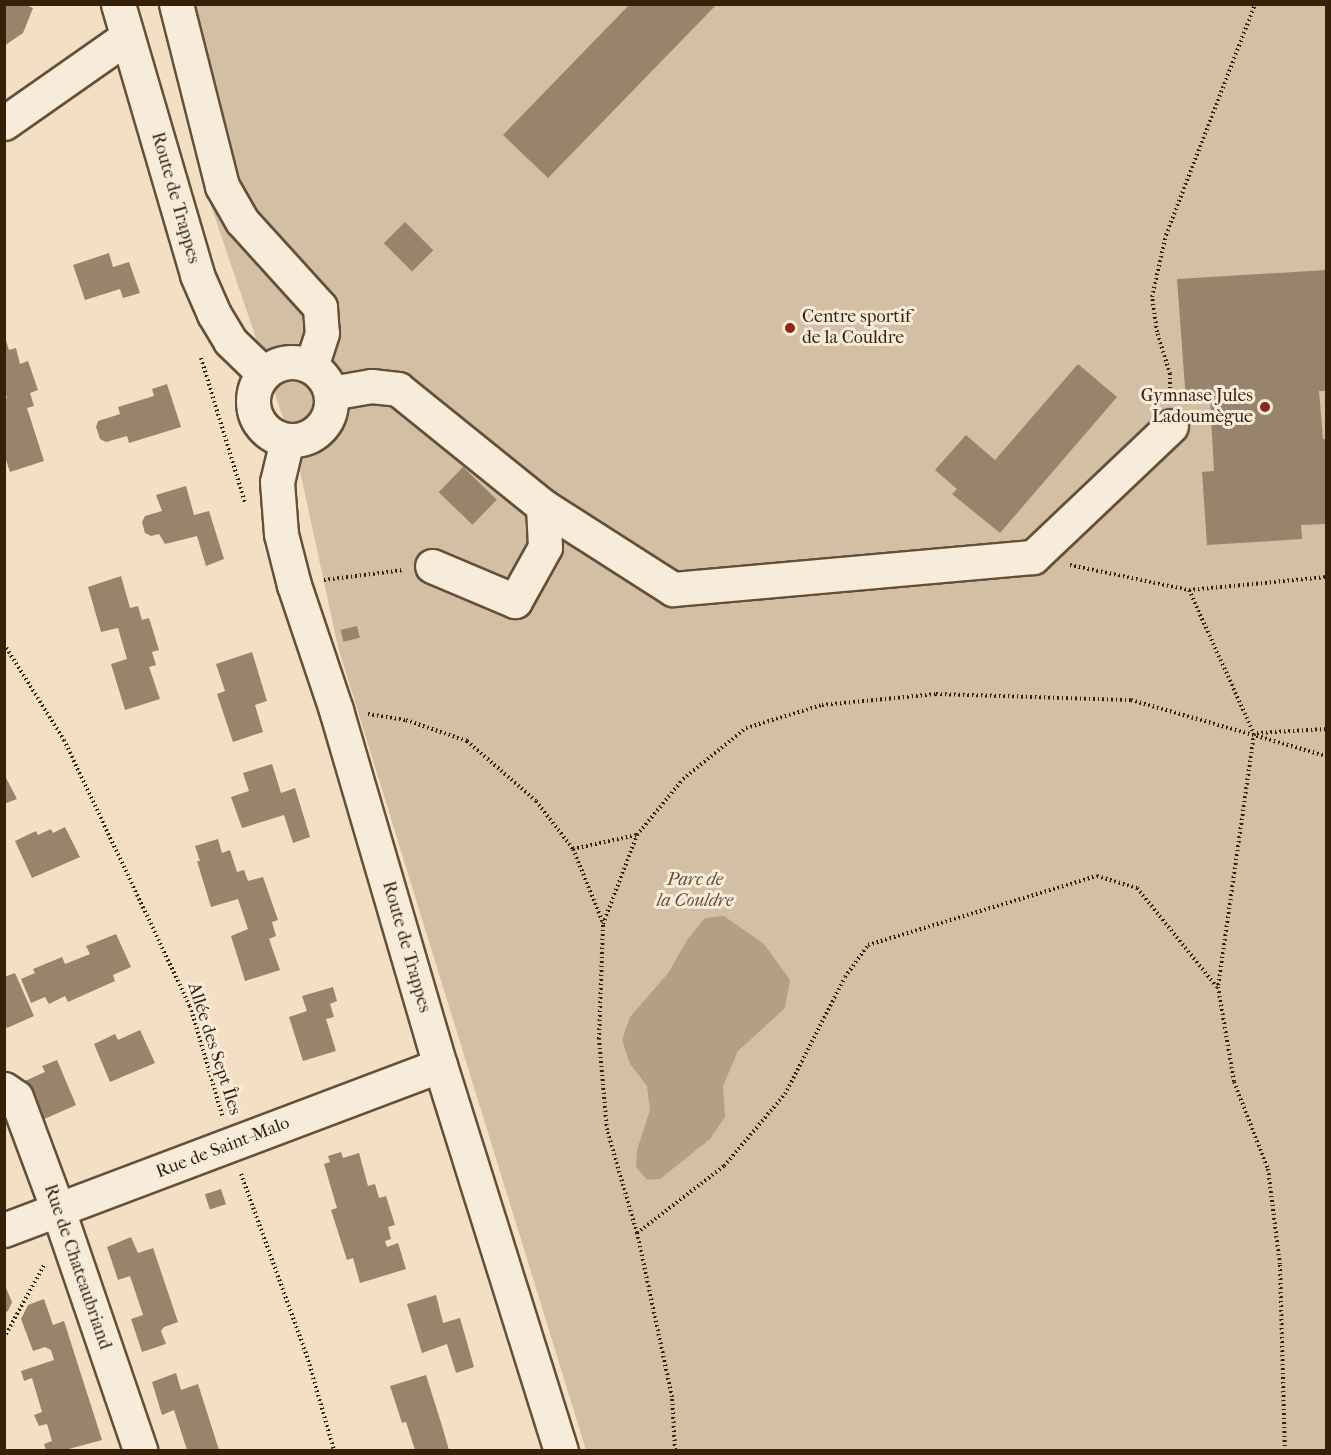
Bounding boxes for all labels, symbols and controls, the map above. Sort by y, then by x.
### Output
street label: Route de Trappes [146,130,204,266]
place label: Centre sportif de la Couldre [802,307,911,350]
marker: Centre sportif de la Couldre [783,321,797,335]
place label: Gymnase Jules Ladoumègue [1141,386,1253,428]
marker: Gymnase Jules Ladoumègue [1258,400,1272,414]
park label: Parc de la Couldre [657,870,733,912]
street label: Route de Trappes [377,879,435,1015]
street label: Allée des Sept Îles [182,980,246,1118]
street label: Rue de Saint-Malo [153,1113,293,1183]
street label: Rue de Chateaubriand [39,1182,115,1352]

